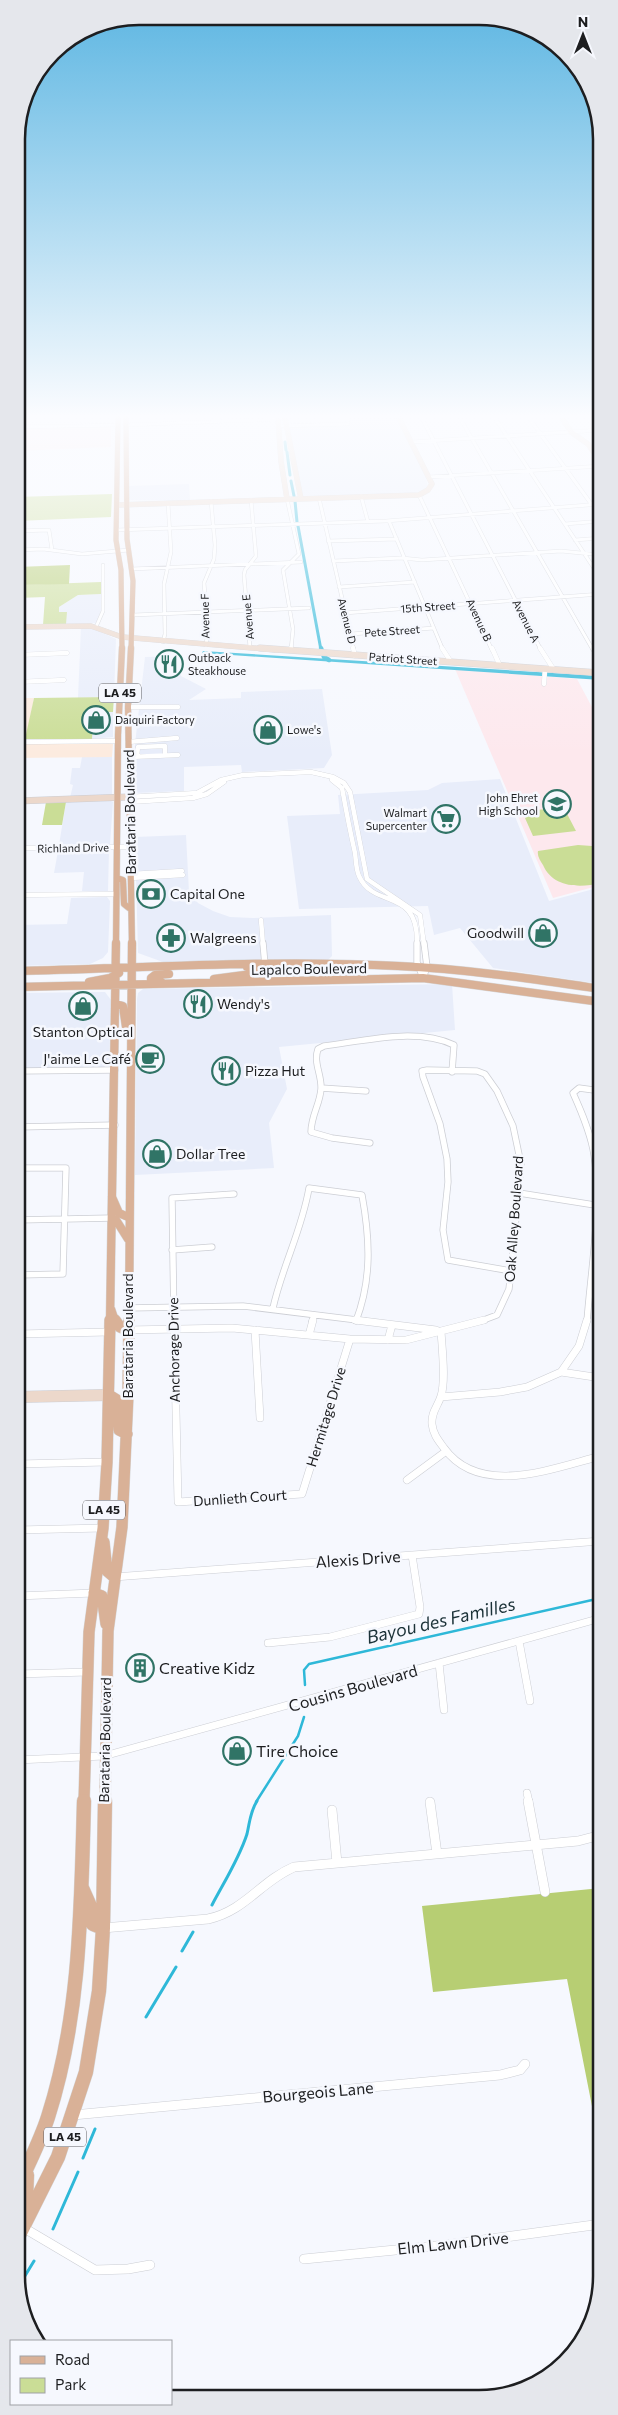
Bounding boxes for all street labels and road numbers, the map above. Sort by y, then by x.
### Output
street label: Avenue F [198,593,211,639]
street label: Avenue E [239,594,256,640]
street label: Avenue B [464,596,495,643]
street label: Avenue D [336,597,359,645]
street label: Avenue A [510,597,543,645]
street label: 15th Street [400,598,456,615]
street label: Pete Street [364,622,421,639]
street label: Patriot Street [368,650,438,667]
road number: LA 45 [99,684,141,702]
street label: Barataria Boulevard [120,749,139,875]
street label: Richland Drive [37,840,109,855]
street label: Lapalco Boulevard [251,959,367,978]
street label: Oak Alley Boulevard [501,1155,526,1283]
street label: Barataria Boulevard [119,1273,136,1399]
street label: Anchorage Drive [164,1297,183,1403]
street label: Hermitage Drive [302,1365,349,1469]
street label: Dunlieth Court [192,1486,288,1509]
road number: LA 45 [83,1500,125,1520]
street label: Alexis Drive [315,1546,401,1571]
street label: Cousins Boulevard [286,1660,420,1715]
street label: Barataria Boulevard [95,1677,114,1803]
street label: Bourgeois Lane [262,2077,374,2106]
road number: LA 45 [44,2128,86,2146]
street label: Elm Lawn Drive [396,2227,509,2258]

